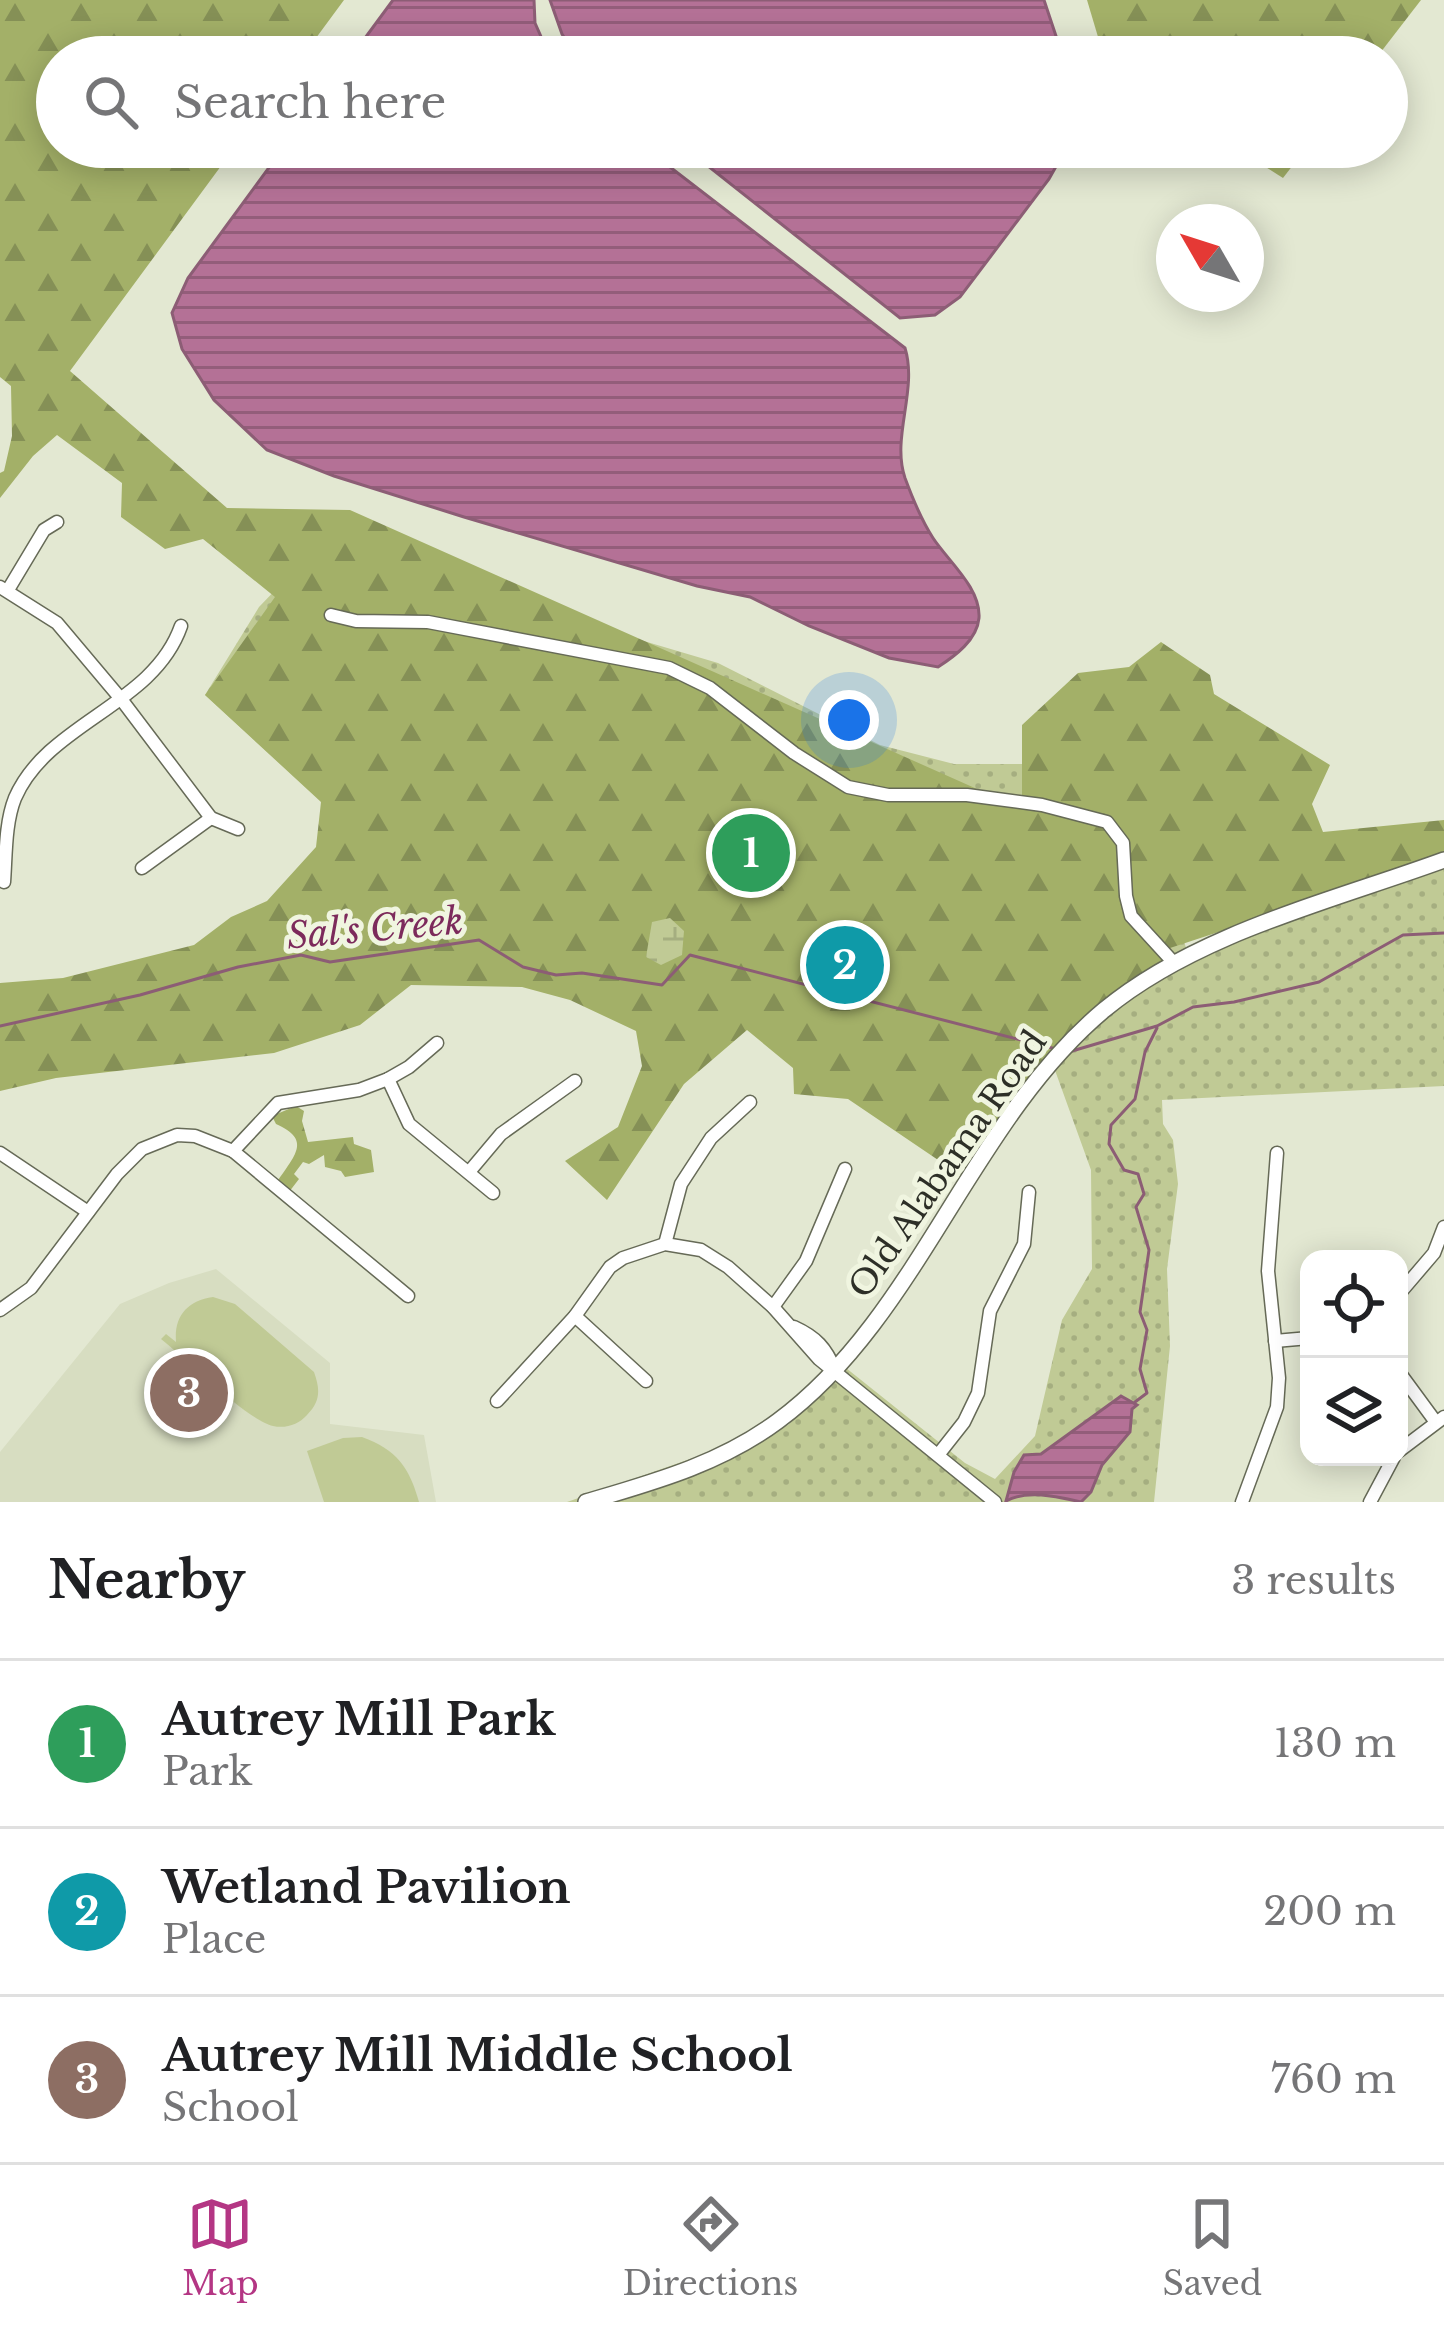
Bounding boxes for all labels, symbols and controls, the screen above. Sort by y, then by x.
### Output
search box [36,36,1408,168]
icon: search [78,69,144,135]
text: Search here [174,74,446,130]
north arrow [1156,204,1264,312]
your location [819,690,879,750]
pin: 1 [712,808,790,898]
water label: Sal's Creek [285,898,465,959]
pin: 2 [806,920,884,1010]
street label: Old Alabama Road [840,1023,1055,1306]
map controls [1300,1250,1408,1466]
button: locate [1300,1250,1408,1358]
pin: 3 [150,1348,228,1438]
button: layers [1300,1358,1408,1466]
text: Nearby [48,1549,245,1612]
text: 3 results [1231,1556,1396,1605]
text: Autrey Mill Park [162,1691,556,1747]
text: 1 [78,1719,96,1768]
text: 130 m [1274,1719,1396,1768]
text: Park [162,1747,253,1796]
text: Wetland Pavilion [162,1859,571,1915]
text: 2 [74,1887,100,1936]
text: 200 m [1263,1887,1396,1936]
text: Place [162,1915,266,1964]
text: Autrey Mill Middle School [162,2027,793,2083]
text: 3 [75,2055,99,2104]
text: 760 m [1270,2055,1396,2104]
text: School [162,2083,299,2132]
tab: Map [182,2191,259,2304]
tab: Directions [623,2191,798,2304]
tab: Saved [1162,2191,1262,2304]

